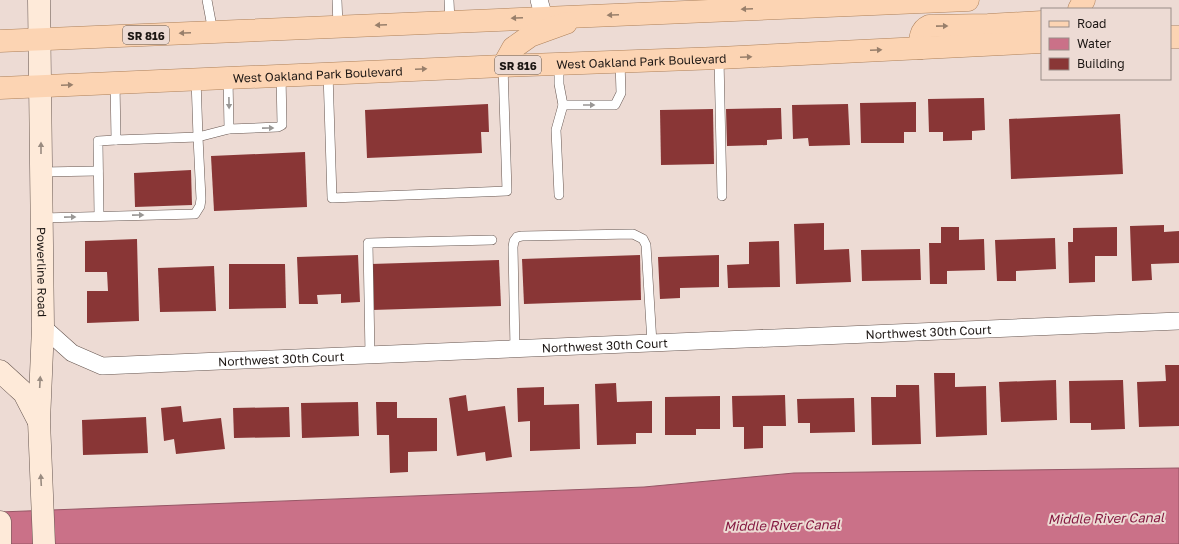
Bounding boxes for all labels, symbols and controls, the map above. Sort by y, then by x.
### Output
one-way arrow [740,6,753,12]
legend [1041,8,1171,80]
one-way arrow [607,11,619,18]
one-way arrow [511,15,523,22]
text: Road [1077,16,1106,31]
one-way arrow [375,21,387,28]
one-way arrow [936,23,949,29]
road number: SR 816 [123,26,169,44]
one-way arrow [179,30,191,37]
text: Water [1077,36,1111,51]
one-way arrow [870,47,883,53]
street label: West Oakland Park Boulevard [556,50,727,72]
one-way arrow [740,53,752,60]
road number: SR 816 [495,56,541,74]
text: Building [1077,56,1125,71]
street label: West Oakland Park Boulevard [232,63,403,85]
one-way arrow [415,66,427,73]
one-way arrow [61,81,73,88]
one-way arrow [225,97,232,109]
one-way arrow [583,102,596,108]
one-way arrow [262,125,275,131]
one-way arrow [38,141,44,154]
one-way arrow [132,212,145,218]
one-way arrow [64,214,77,220]
street label: Powerline Road [34,227,50,317]
street label: Northwest 30th Court [865,321,992,342]
street label: Northwest 30th Court [542,335,668,355]
street label: Northwest 30th Court [218,348,345,369]
one-way arrow [37,376,44,388]
one-way arrow [38,474,45,486]
water label: Middle River Canal [1048,509,1165,527]
water label: Middle River Canal [724,516,841,534]

